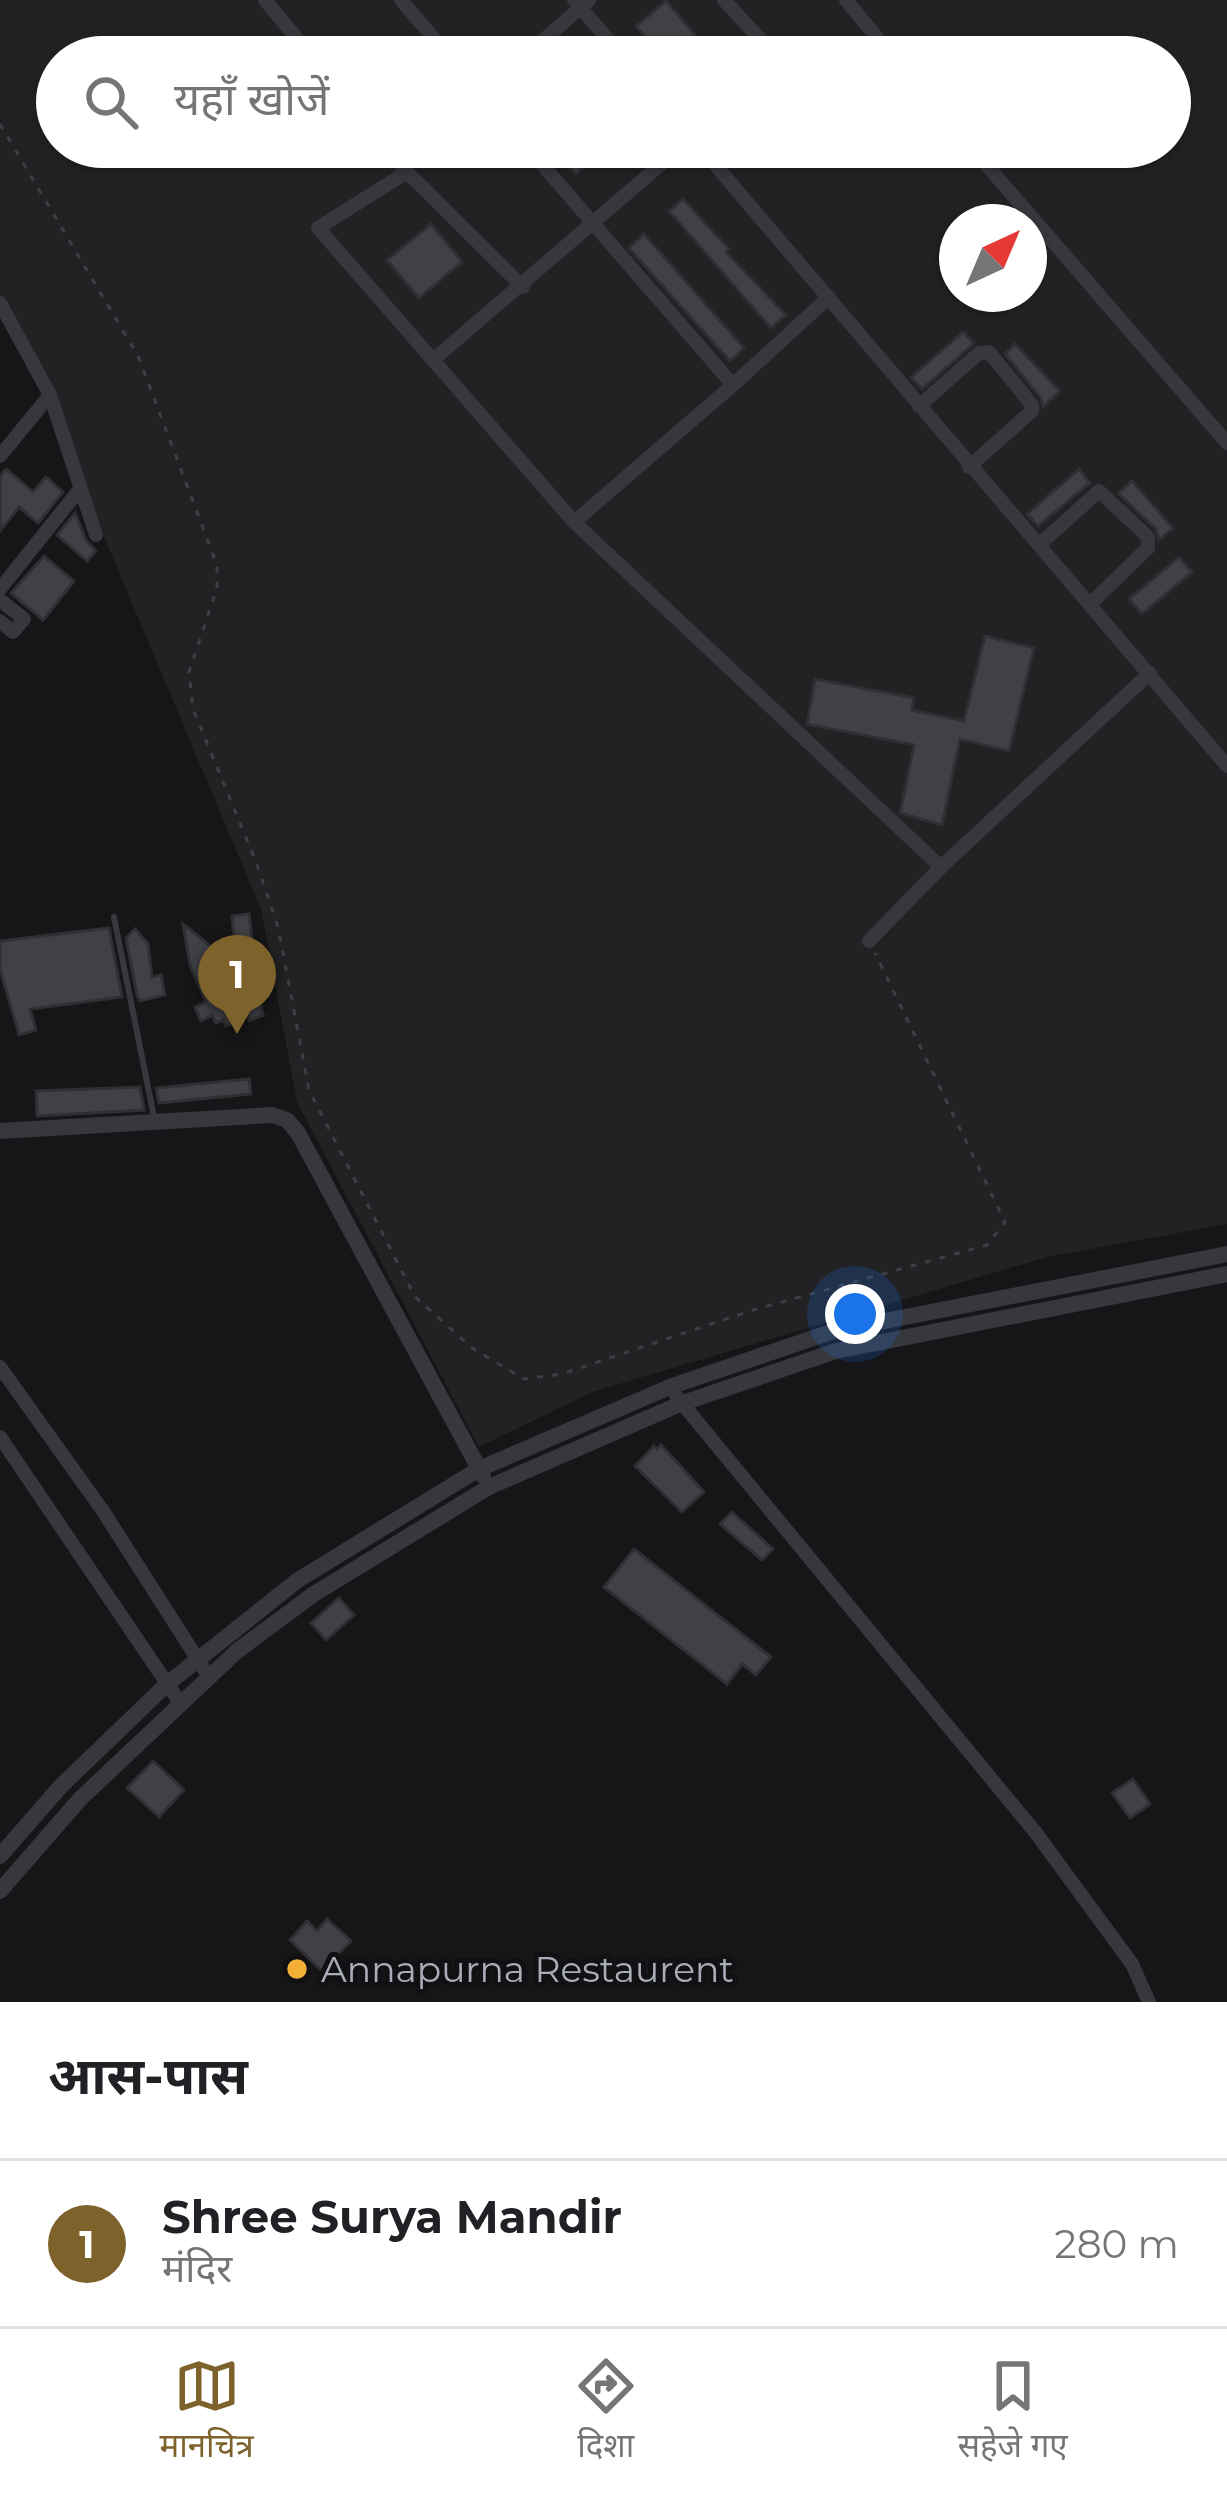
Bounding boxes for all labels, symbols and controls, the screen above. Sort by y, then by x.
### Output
search box [36,36,1191,168]
icon: search [78,69,144,135]
text: यहाँ खोजें [174,71,329,126]
north arrow [939,204,1047,312]
pin: 1 [198,935,276,1034]
your location [825,1284,885,1344]
place label: Annapurna Restaurent [321,1947,734,1991]
marker: Annapurna Restaurent [284,1956,310,1982]
text: आस-पास [48,2045,248,2107]
text: Shree Surya Mandir [162,2189,622,2244]
text: 1 [79,2220,95,2268]
text: 280 m [1055,2220,1179,2268]
text: मंदिर [162,2244,232,2292]
tab: मानचित्र [159,2353,254,2470]
tab: दिशा [573,2353,639,2470]
tab: सहेजे गए [958,2353,1068,2470]

